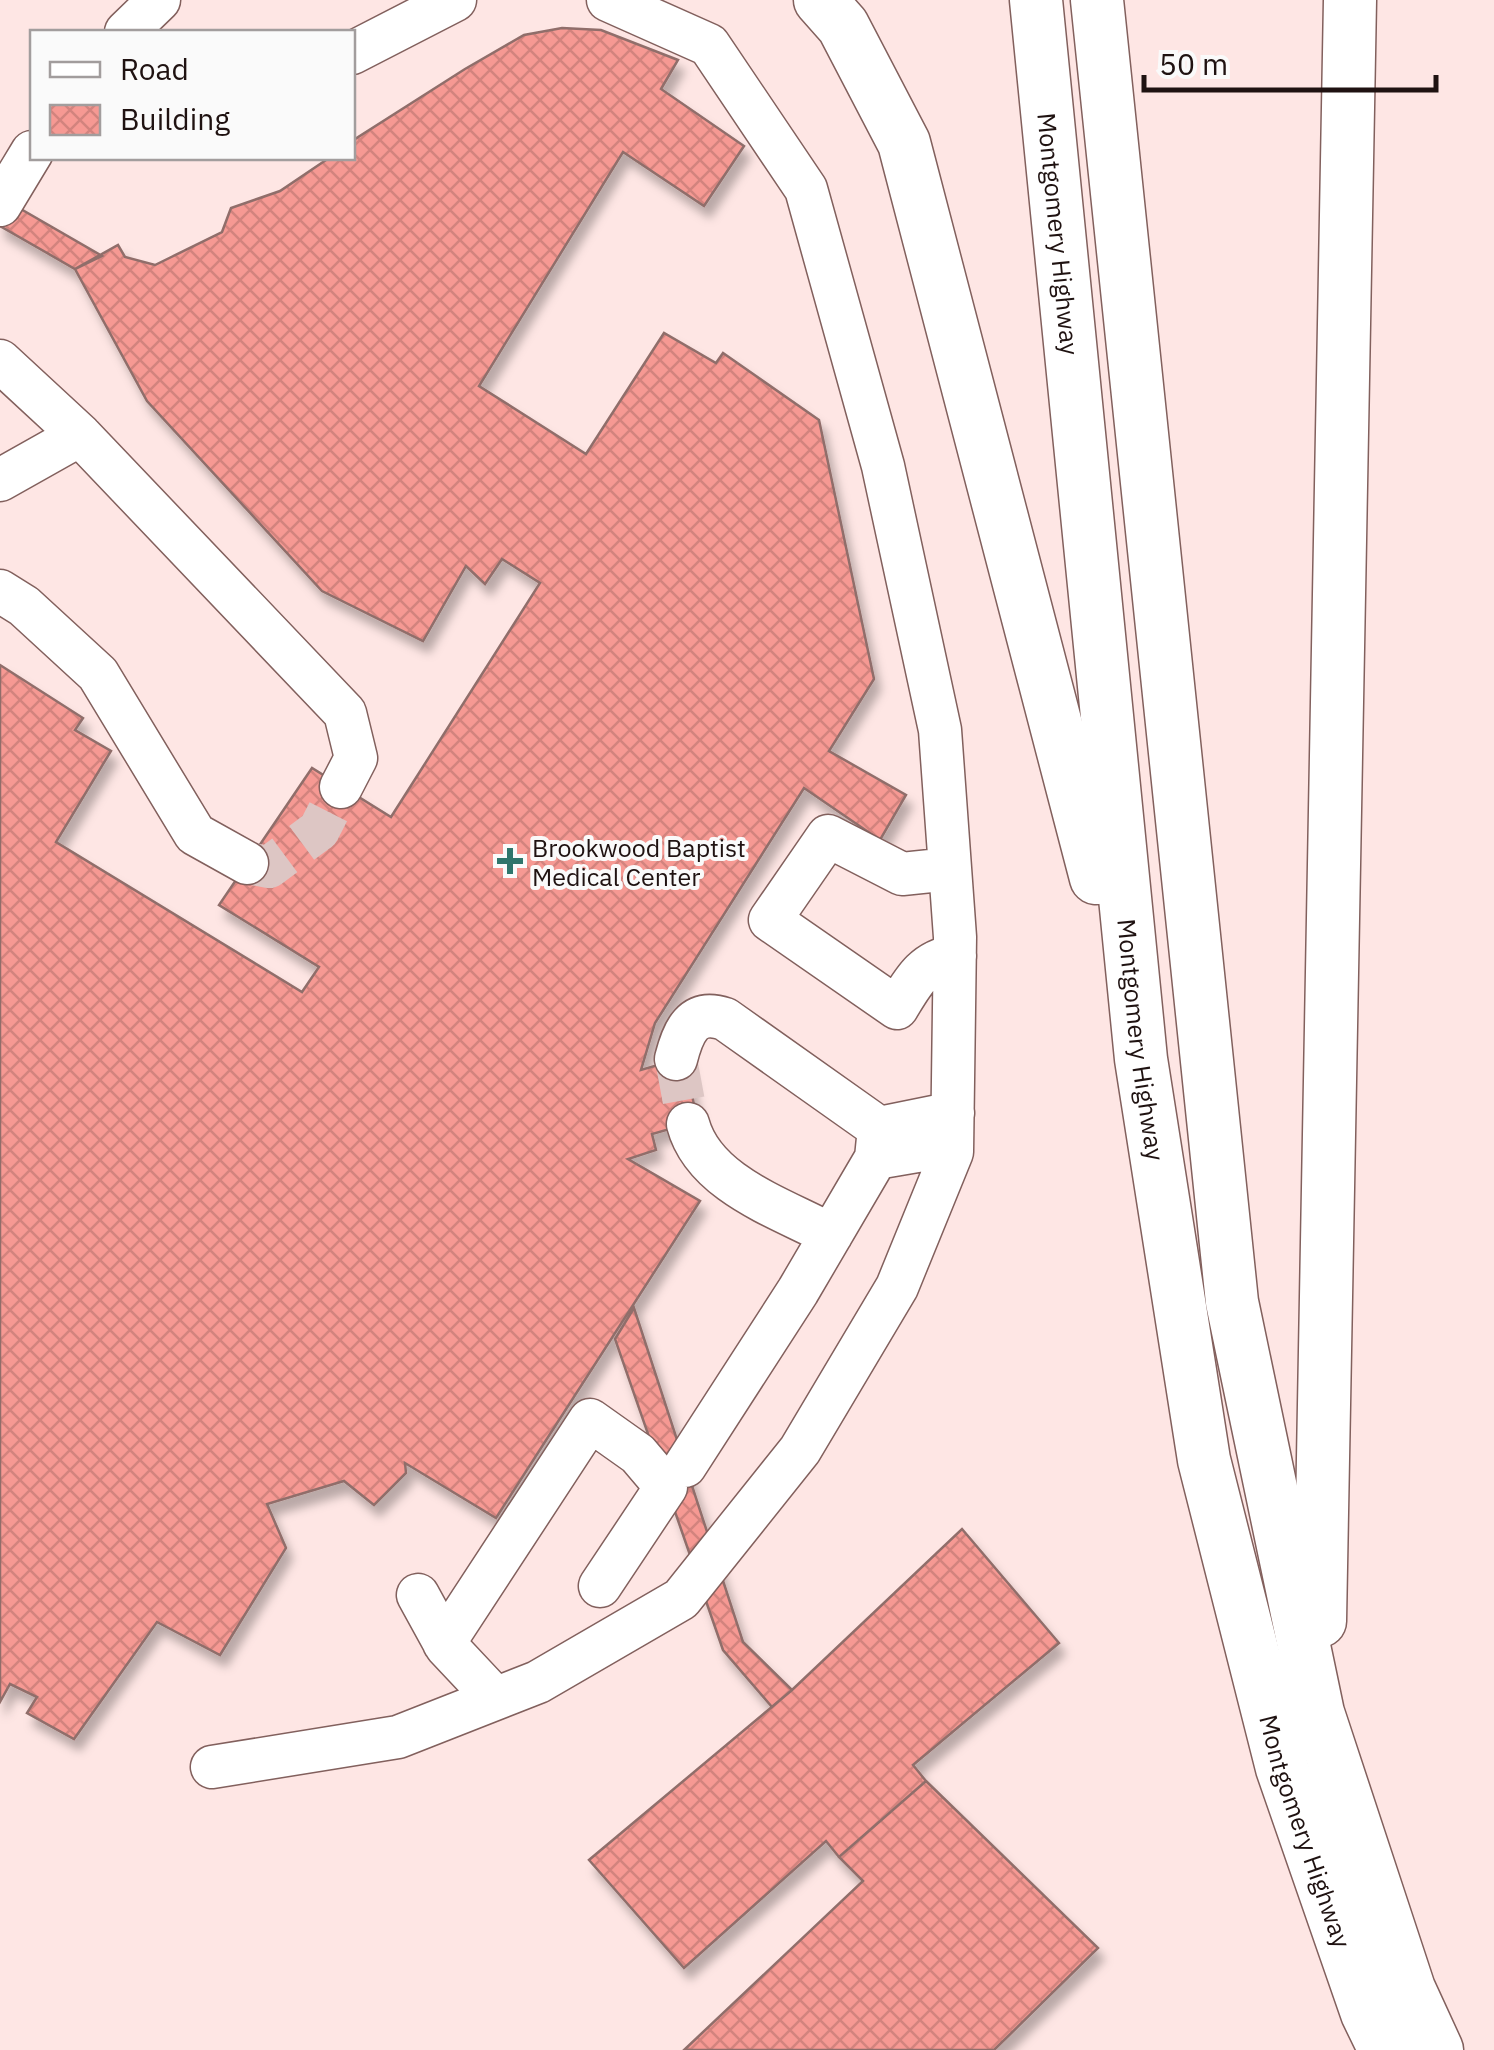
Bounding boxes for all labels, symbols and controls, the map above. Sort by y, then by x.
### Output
legend [30,30,355,160]
scale bar [1144,30,1436,92]
text: 50 m [1159,44,1228,83]
text: Road [120,49,189,88]
text: Building [120,99,230,138]
street label: Montgomery Highway [1031,111,1088,357]
place label: Brookwood Baptist Medical Center [532,831,746,893]
marker: Brookwood Baptist Medical Center [497,848,523,874]
street label: Montgomery Highway [1111,917,1173,1163]
street label: Montgomery Highway [1253,1711,1360,1952]

